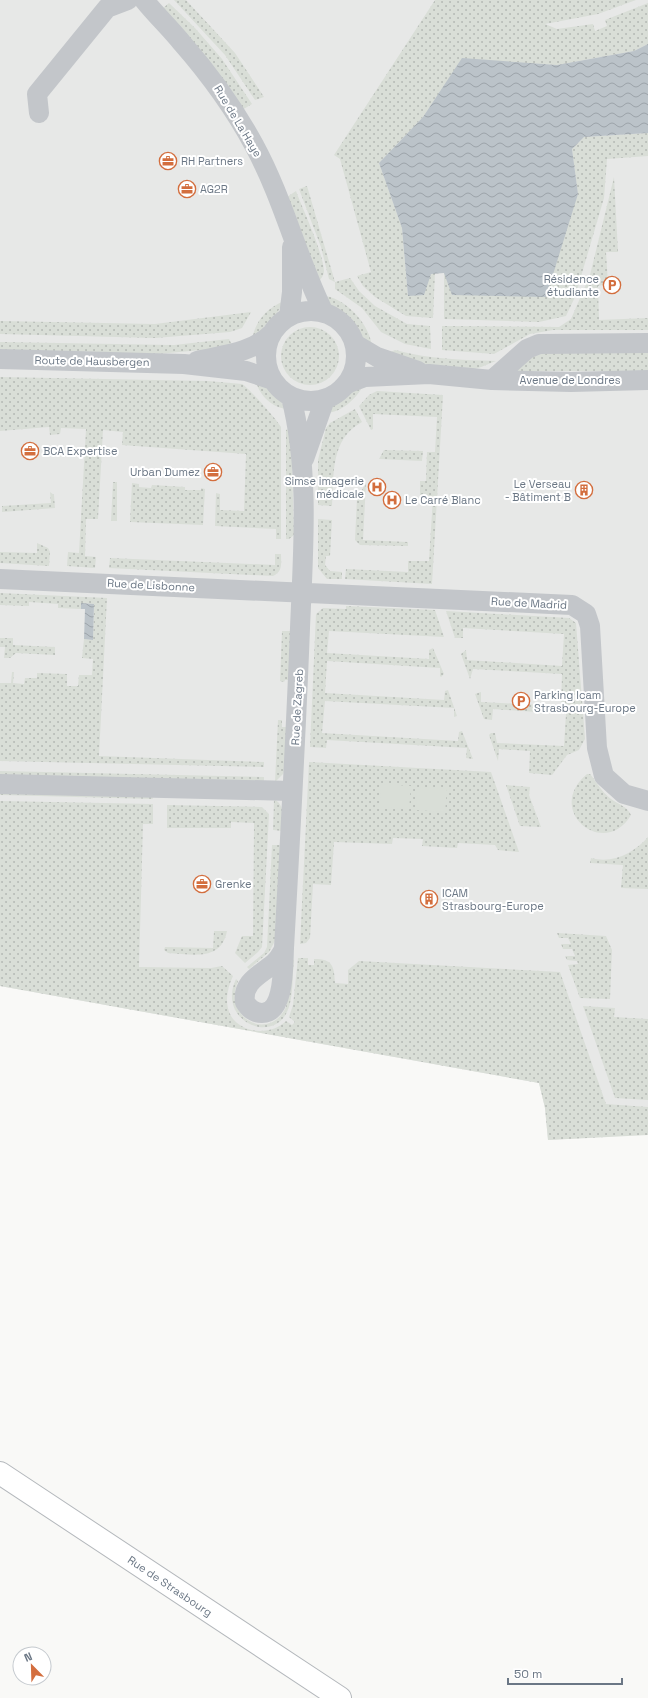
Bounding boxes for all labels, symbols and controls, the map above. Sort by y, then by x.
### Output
street label: Rue de La Haye [211,83,265,159]
office icon: RH Partners [158,151,178,171]
place label: RH Partners [181,154,243,168]
office icon: AG2R [177,179,197,199]
place label: AG2R [200,182,228,196]
place label: Résidence étudiante [544,272,599,299]
parking icon: Résidence étudiante [602,275,622,295]
street label: Route de Hausbergen [34,353,150,369]
street label: Avenue de Londres [520,373,621,387]
office icon: BCA Expertise [20,441,40,461]
place label: BCA Expertise [43,444,117,458]
office icon: Urban Dumez [203,462,223,482]
place label: Urban Dumez [130,465,200,479]
place label: Simse imagerie médicale [285,474,364,501]
hospital icon: Simse imagerie médicale [367,477,387,497]
place label: Le Verseau - Bâtiment B [505,477,571,504]
building icon: Le Verseau - Bâtiment B [574,480,594,500]
hospital icon: Le Carré Blanc [382,490,402,510]
place label: Le Carré Blanc [405,493,481,507]
street label: Rue de Lisbonne [107,576,195,594]
street label: Rue de Madrid [491,594,567,612]
street label: Rue de Zagreb [288,668,306,746]
place label: Parking Icam Strasbourg-Europe [534,688,636,715]
parking icon: Parking Icam Strasbourg-Europe [511,691,531,711]
office icon: Grenke [192,874,212,894]
place label: Grenke [215,877,252,891]
place label: ICAM Strasbourg-Europe [442,886,544,913]
building icon: ICAM Strasbourg-Europe [419,889,439,909]
street label: Rue de Strasbourg [125,1553,215,1619]
north arrow [12,1646,52,1686]
text: N [22,1649,34,1665]
scale bar [508,1660,622,1686]
text: 50 m [514,1666,542,1682]

